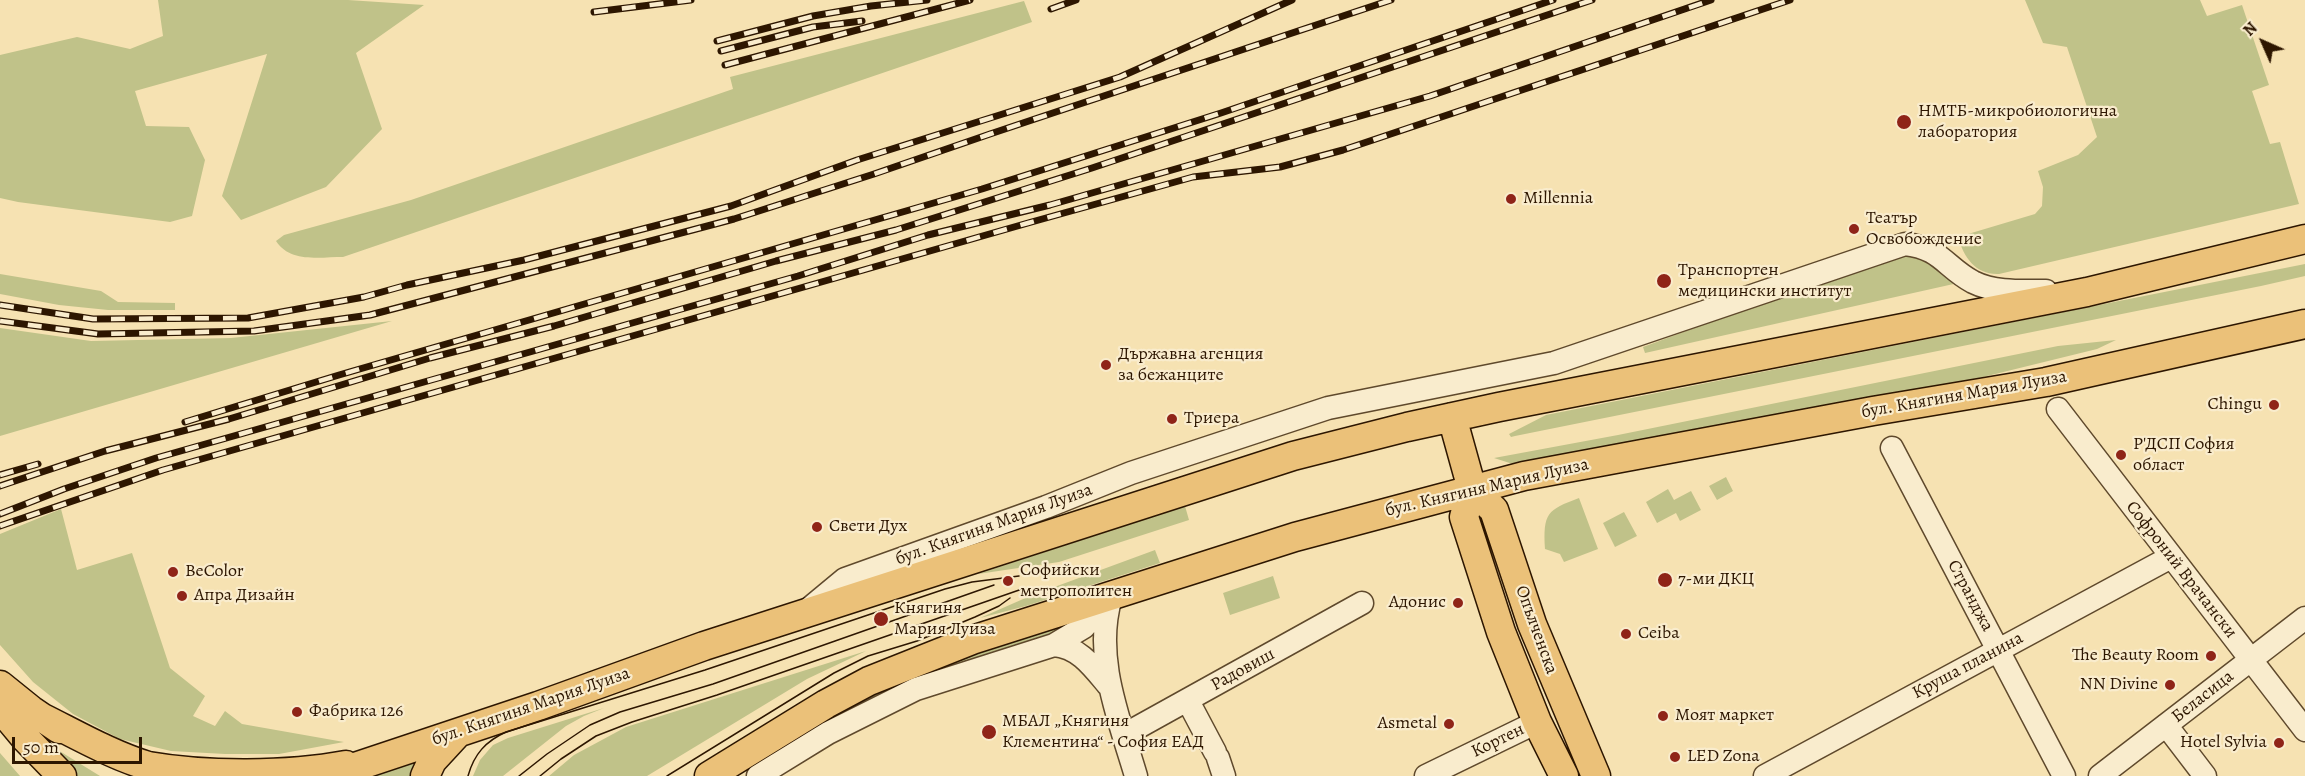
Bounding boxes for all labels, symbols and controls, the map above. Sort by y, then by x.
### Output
north arrow [2233,12,2293,72]
text: N [2238,17,2262,41]
place label: НМТБ-микробиологична лаборатория [1918,101,2117,144]
marker: НМТБ-микробиологична лаборатория [1895,113,1913,131]
place label: Millennia [1523,188,1593,210]
marker: Millennia [1504,192,1518,206]
place label: Театър Освобождение [1866,208,1982,250]
marker: Театър Освобождение [1847,222,1861,236]
place label: Транспортен медицински институт [1678,260,1851,302]
marker: Транспортен медицински институт [1655,272,1673,290]
place label: Държавна агенция за бежанците [1118,344,1264,386]
marker: Държавна агенция за бежанците [1099,358,1113,372]
street label: бул. Княгиня Мария Луиза [1860,366,2068,424]
place label: Chingu [2207,394,2262,416]
marker: Chingu [2267,398,2281,412]
place label: Триера [1184,408,1239,430]
marker: Триера [1165,412,1179,426]
place label: Р'ДСП София област [2133,434,2235,476]
marker: Р'ДСП София област [2114,448,2128,462]
street label: бул. Княгиня Мария Луиза [1383,454,1591,522]
street label: бул. Княгиня Мария Луиза [892,479,1096,571]
street label: Софроний Врачански [2121,497,2241,643]
place label: Свети Дух [829,516,907,538]
marker: Свети Дух [810,520,824,534]
street label: Странджа [1942,557,1998,635]
place label: Софийски метрополитен [1020,560,1132,602]
place label: BeColor [185,561,244,583]
marker: BeColor [166,565,180,579]
place label: 7-ми ДКЦ [1678,569,1754,591]
marker: 7-ми ДКЦ [1656,571,1674,589]
marker: Софийски метрополитен [1001,574,1015,588]
street label: Опълченска [1510,583,1562,677]
place label: Апра Дизайн [194,585,295,607]
marker: Апра Дизайн [175,589,189,603]
place label: Адонис [1389,592,1446,614]
marker: Адонис [1451,596,1465,610]
place label: Княгиня Мария Луиза [894,598,996,640]
marker: Княгиня Мария Луиза [872,610,890,628]
place label: Ceiba [1638,623,1680,645]
marker: Ceiba [1619,627,1633,641]
street label: Круша планина [1909,628,2027,704]
street label: Радовиш [1207,644,1279,696]
place label: The Beauty Room [2072,645,2199,667]
marker: The Beauty Room [2204,649,2218,663]
street label: бул. Княгиня Мария Луиза [429,663,633,751]
street label: Беласица [2168,666,2238,728]
place label: NN Divine [2080,674,2158,696]
marker: NN Divine [2163,678,2177,692]
place label: Фабрика 126 [309,701,403,723]
marker: Фабрика 126 [290,705,304,719]
place label: Моят маркет [1675,705,1774,727]
marker: Моят маркет [1656,709,1670,723]
place label: МБАЛ „Княгиня Клементина“ - София ЕАД [1002,711,1204,754]
place label: Asmetal [1377,713,1437,735]
marker: Asmetal [1442,717,1456,731]
street label: Кортен [1468,719,1528,763]
marker: МБАЛ „Княгиня Клементина“ - София ЕАД [980,723,998,741]
scale bar [15,725,146,763]
place label: Hotel Sylvia [2180,732,2267,754]
text: 50 m [23,735,59,759]
marker: Hotel Sylvia [2272,736,2286,750]
place label: LED Zona [1687,746,1760,768]
marker: LED Zona [1668,750,1682,764]

